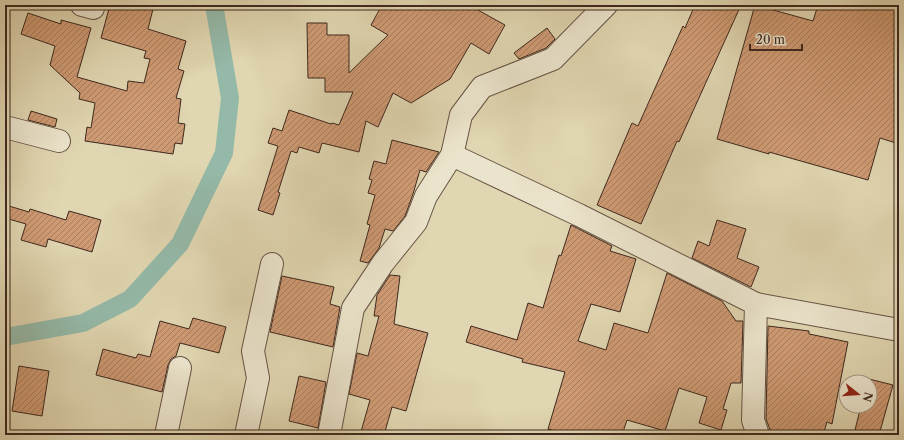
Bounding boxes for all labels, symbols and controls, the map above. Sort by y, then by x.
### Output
scale bar [750,26,802,52]
text: 20 m [756,32,785,47]
north arrow [838,374,878,414]
text: N [859,390,876,404]

